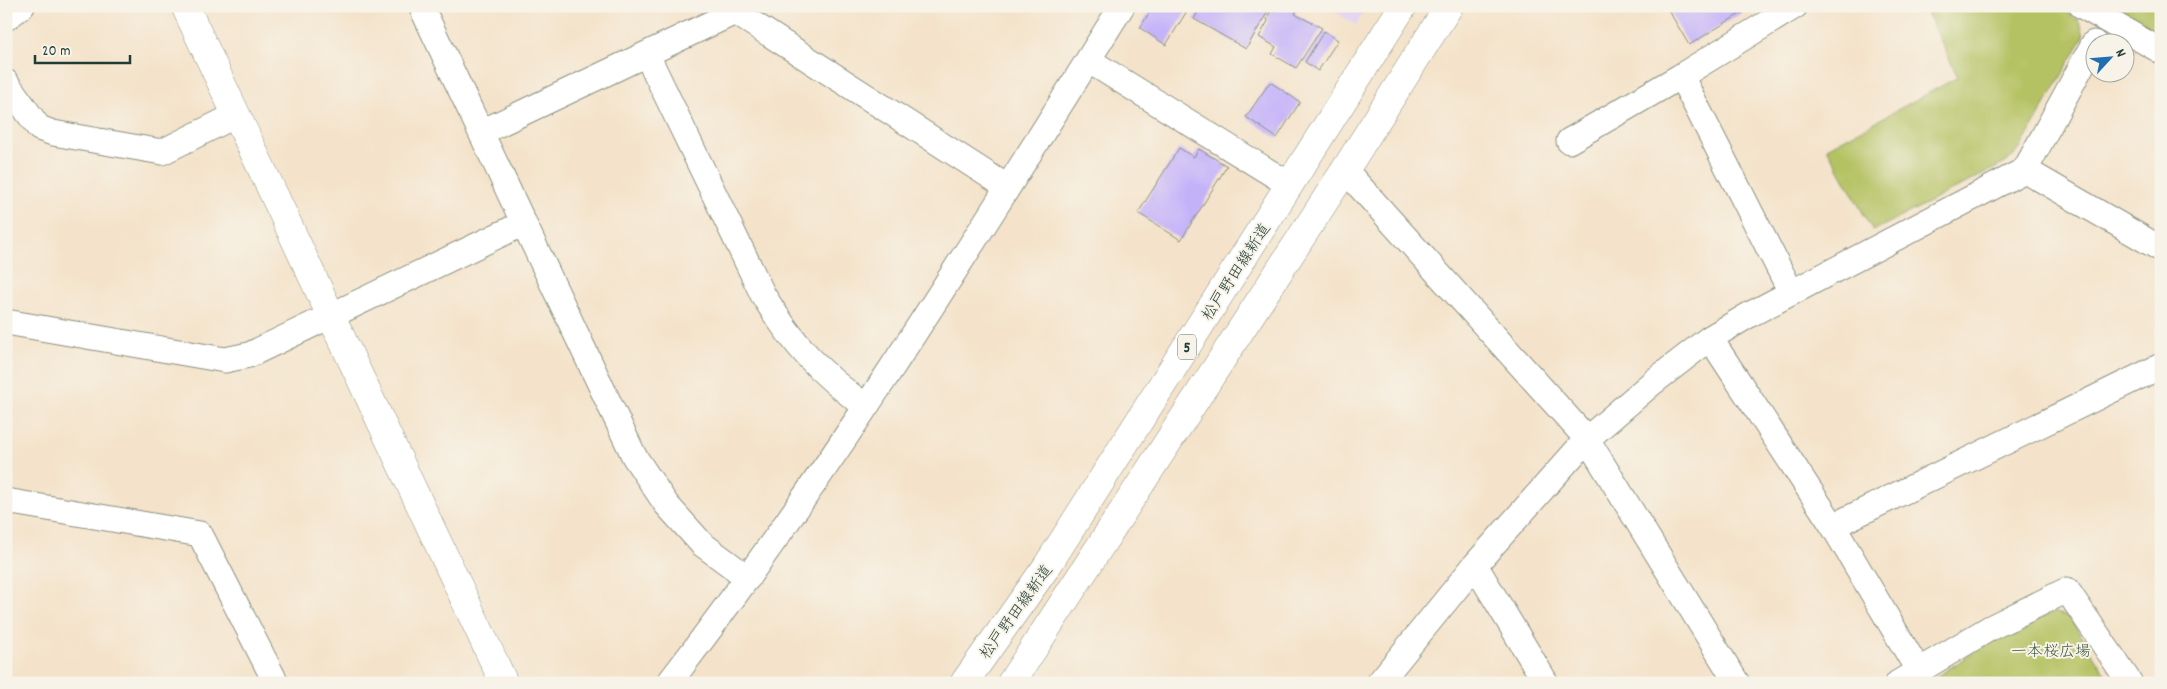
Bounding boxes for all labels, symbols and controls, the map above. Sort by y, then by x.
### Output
scale bar [35,32,130,64]
north arrow [2084,32,2134,82]
text: 20 m [42,41,70,63]
text: N [2109,46,2130,61]
street label: 松戸野田線新道 [1197,219,1277,326]
road number: 5 [1178,334,1196,360]
street label: 松戸野田線新道 [975,560,1059,665]
park label: 一本桜広場 [2011,641,2091,664]

